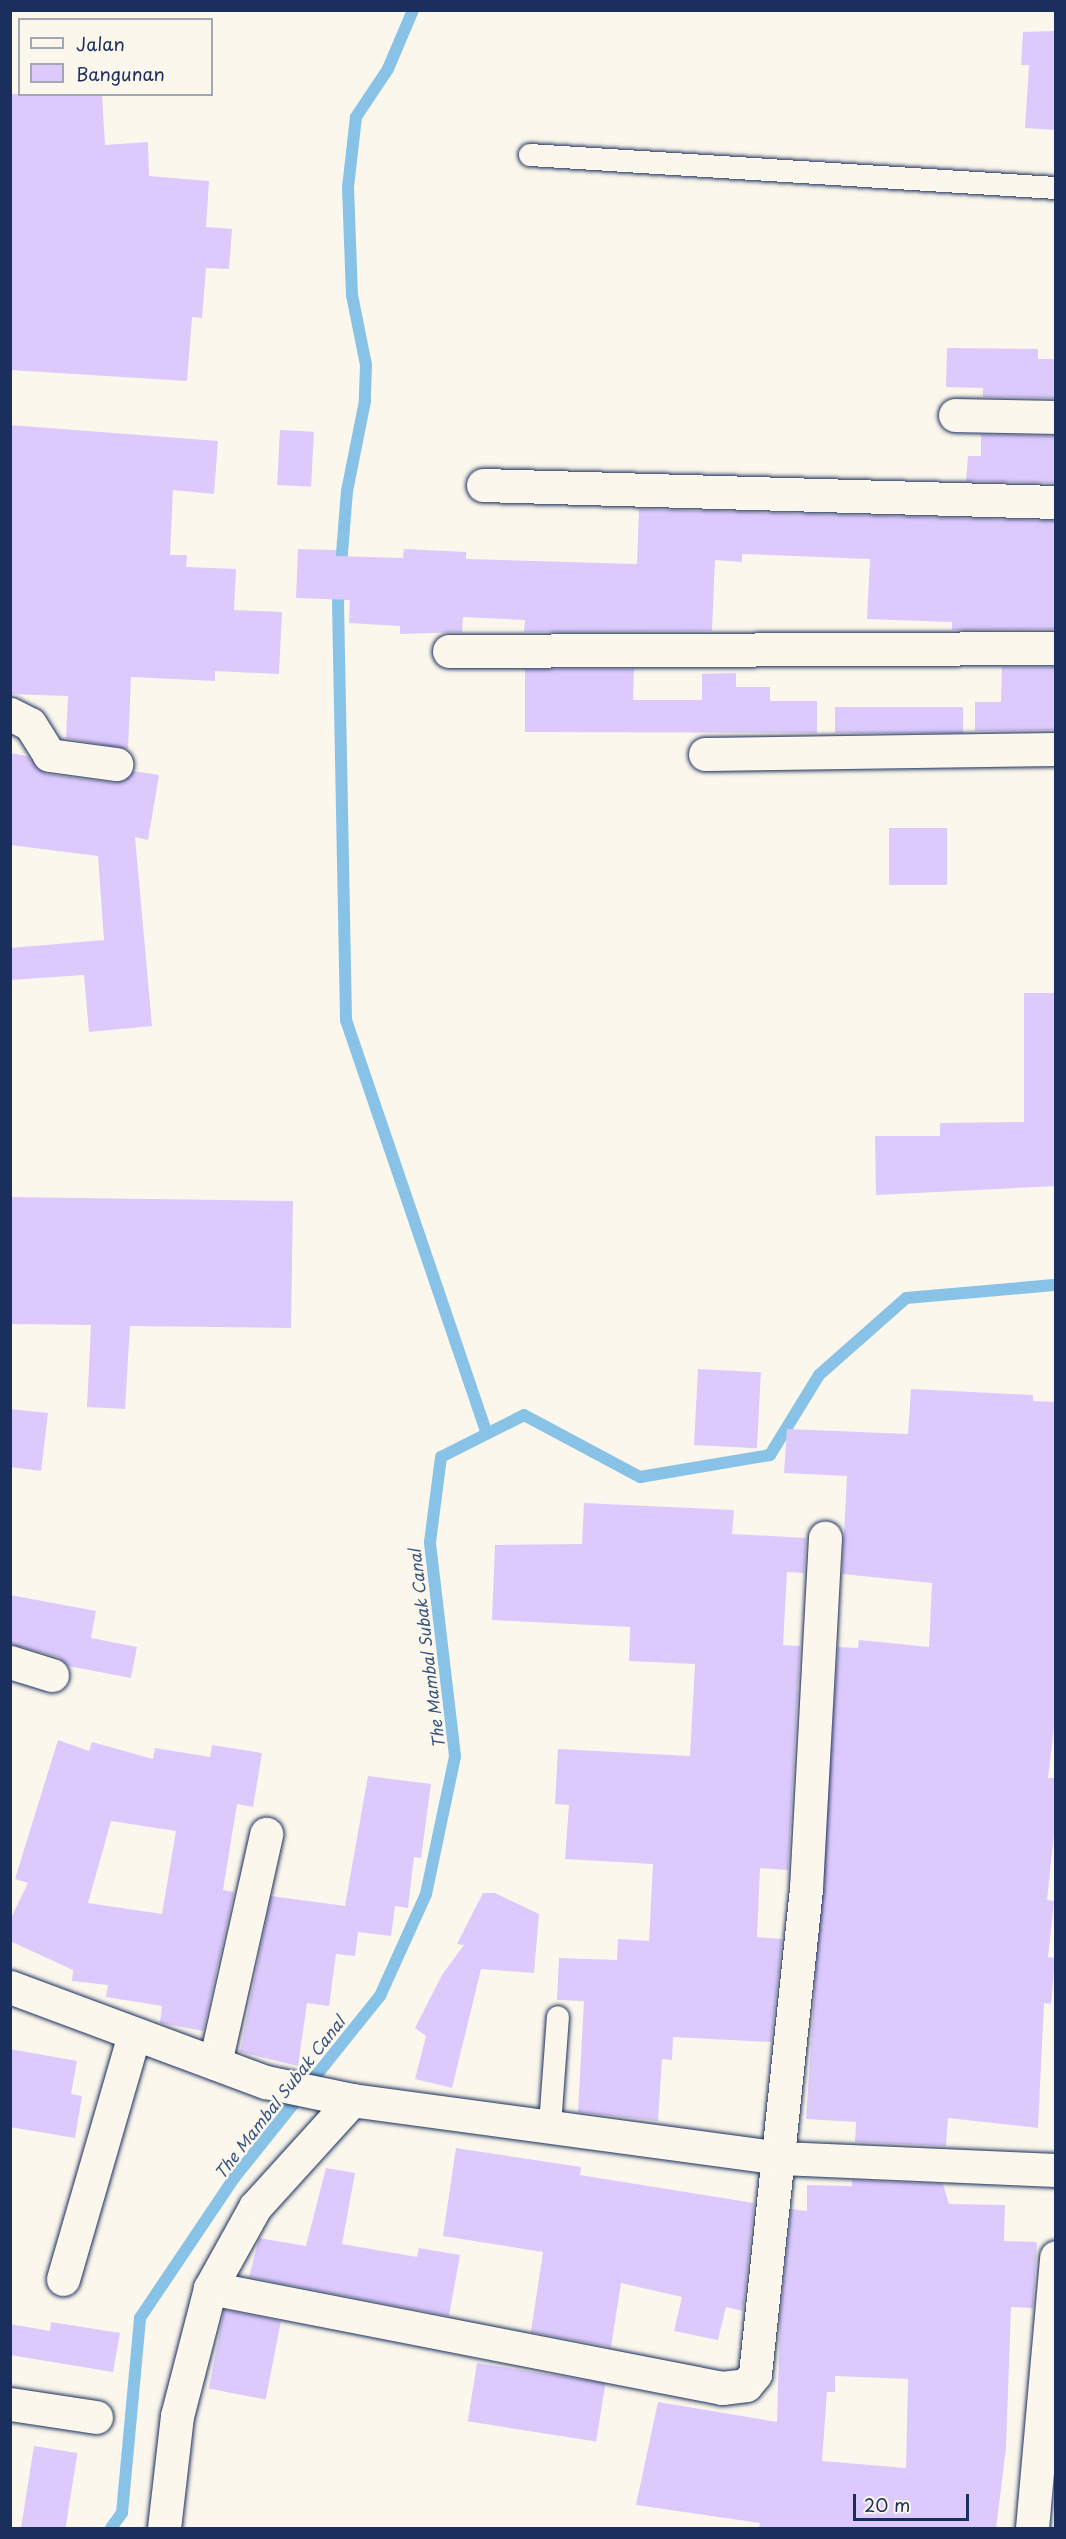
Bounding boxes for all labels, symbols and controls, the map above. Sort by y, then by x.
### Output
legend [18,18,213,96]
text: Jalan [76,30,125,57]
text: Bangunan [76,60,165,87]
water label: The Mambal Subak Canal [404,1548,448,1750]
water label: The Mambal Subak Canal [209,2012,349,2182]
scale bar [856,2482,972,2520]
text: 20 m [864,2491,910,2518]

